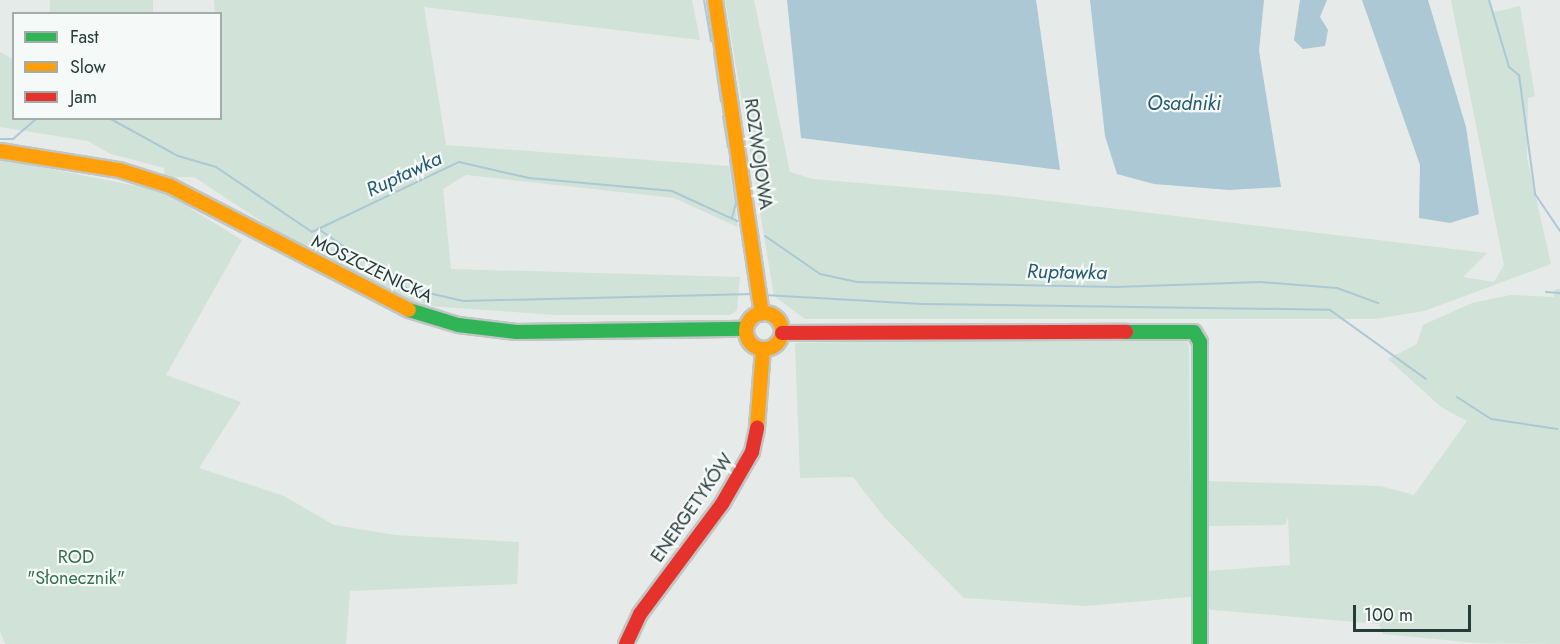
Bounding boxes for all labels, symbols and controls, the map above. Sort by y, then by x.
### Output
legend [12,12,222,120]
text: Fast [70,24,99,50]
text: Slow [70,54,106,80]
text: Jam [70,84,97,110]
water label: Osadniki [1147,91,1221,115]
street label: ROZWOJOWA [740,97,776,211]
water label: Ruptawka [362,146,446,202]
street label: MOSZCZENICKA [308,230,436,308]
water label: Ruptawka [1027,259,1107,285]
street label: ENERGETYKÓW [647,450,737,566]
park label: ROD "Słonecznik" [27,547,125,590]
scale bar [1356,593,1474,631]
text: 100 m [1364,602,1413,628]

